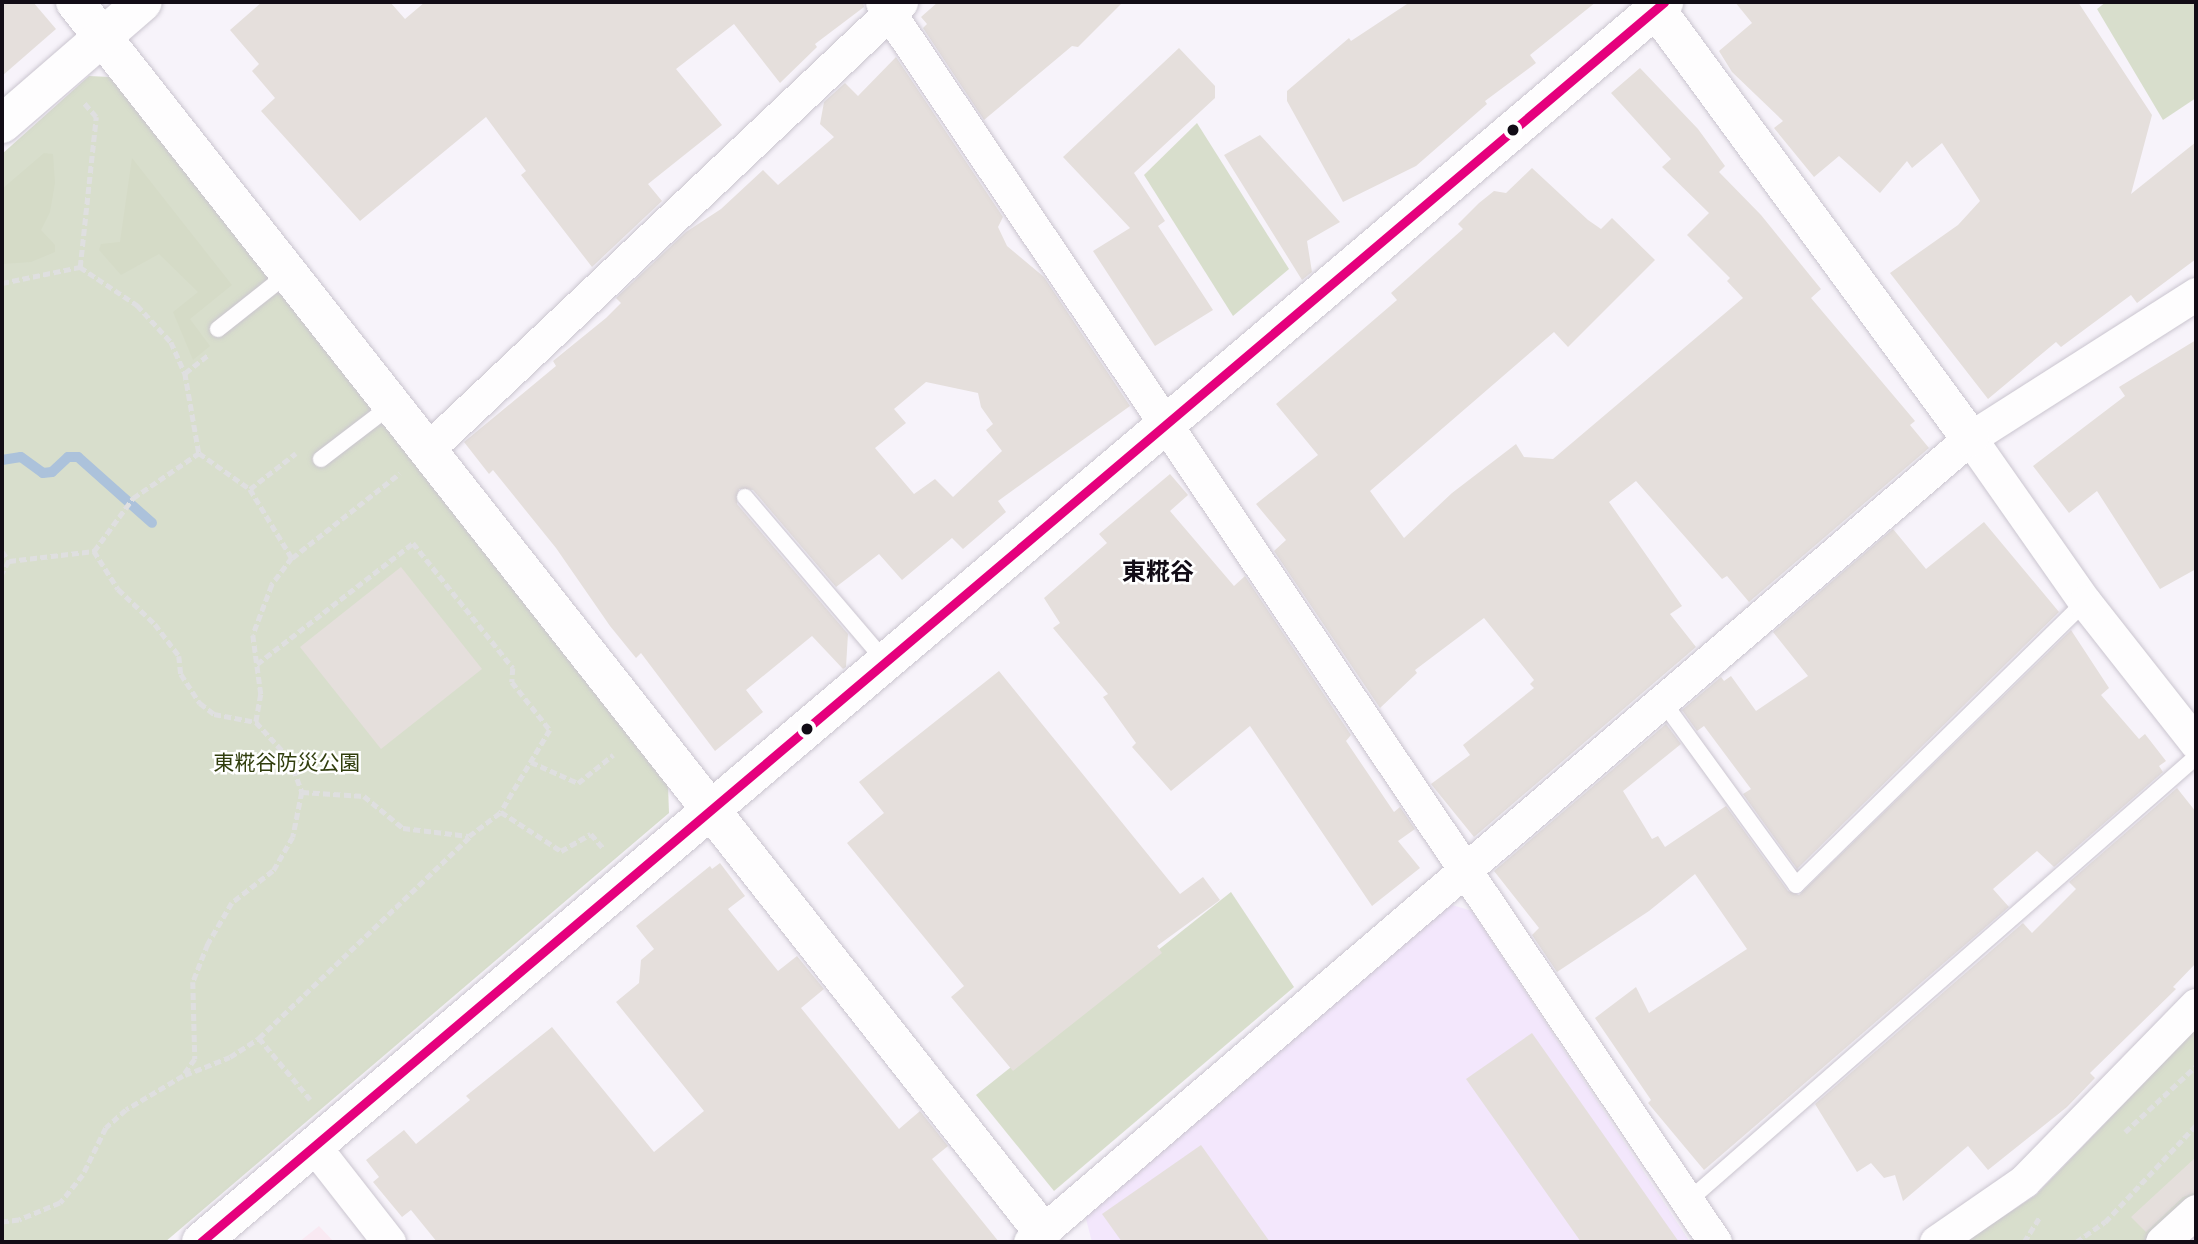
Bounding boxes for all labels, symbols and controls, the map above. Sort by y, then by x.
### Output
unlabelled marker [1506,123,1520,137]
district label: 東糀谷 [1122,557,1194,585]
unlabelled marker [800,722,814,736]
park label: 東糀谷防災公園 [214,749,360,775]

